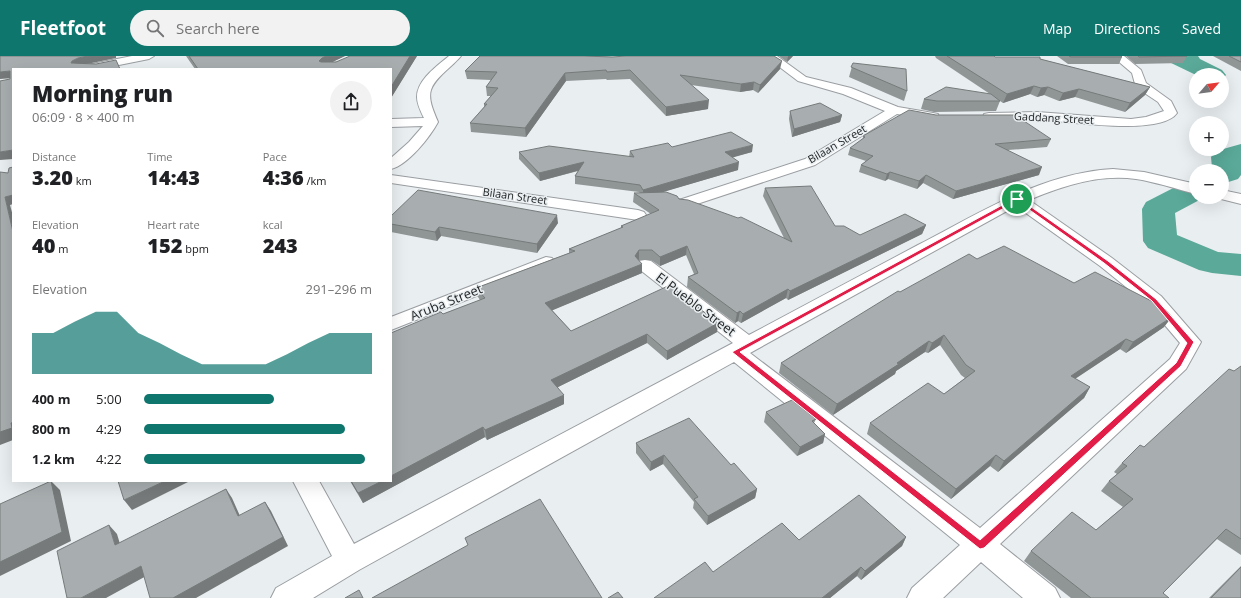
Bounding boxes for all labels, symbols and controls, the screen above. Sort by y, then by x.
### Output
search box [130,10,410,46]
text: Fleetfoot [20,15,106,41]
icon: search [144,17,166,39]
text: Search here [176,18,260,38]
text: Map [1043,19,1072,38]
text: Directions [1094,19,1160,38]
text: Saved [1182,19,1221,38]
north arrow [1189,68,1229,108]
map controls [1189,68,1229,204]
text: Morning run [32,78,173,108]
button: share [330,81,372,123]
text: 06:09 · 8 × 400 m [32,108,135,126]
street label: Gaddang Street [1014,108,1094,127]
button: + [1189,116,1229,156]
street label: Bilaan Street [805,121,869,166]
text: Distance [32,149,76,164]
text: Time [147,149,173,164]
text: Pace [263,149,287,164]
text: 3.20 [32,164,73,191]
text: 14:43 [147,164,200,191]
text: 4:36 [263,164,304,191]
button: − [1189,164,1229,204]
text: km [73,173,92,188]
text: /km [304,173,326,188]
pin [1000,182,1034,216]
street label: Bilaan Street [482,184,548,207]
icon: arrive [1006,188,1028,210]
text: Elevation [32,217,79,232]
text: Heart rate [147,217,200,232]
text: kcal [263,217,283,232]
text: 40 [32,232,55,259]
text: 152 [147,232,182,259]
text: 243 [263,232,298,259]
text: m [55,241,68,256]
text: bpm [182,241,209,256]
street label: El Pueblo Street [652,268,740,340]
street label: Aruba Street [407,279,485,325]
text: Elevation [32,280,87,298]
text: 291–296 m [305,280,372,298]
text: 400 m [32,390,70,408]
text: 5:00 [96,390,122,408]
text: 800 m [32,420,70,438]
text: 4:29 [96,420,122,438]
text: 1.2 km [32,450,75,468]
text: 4:22 [96,450,122,468]

